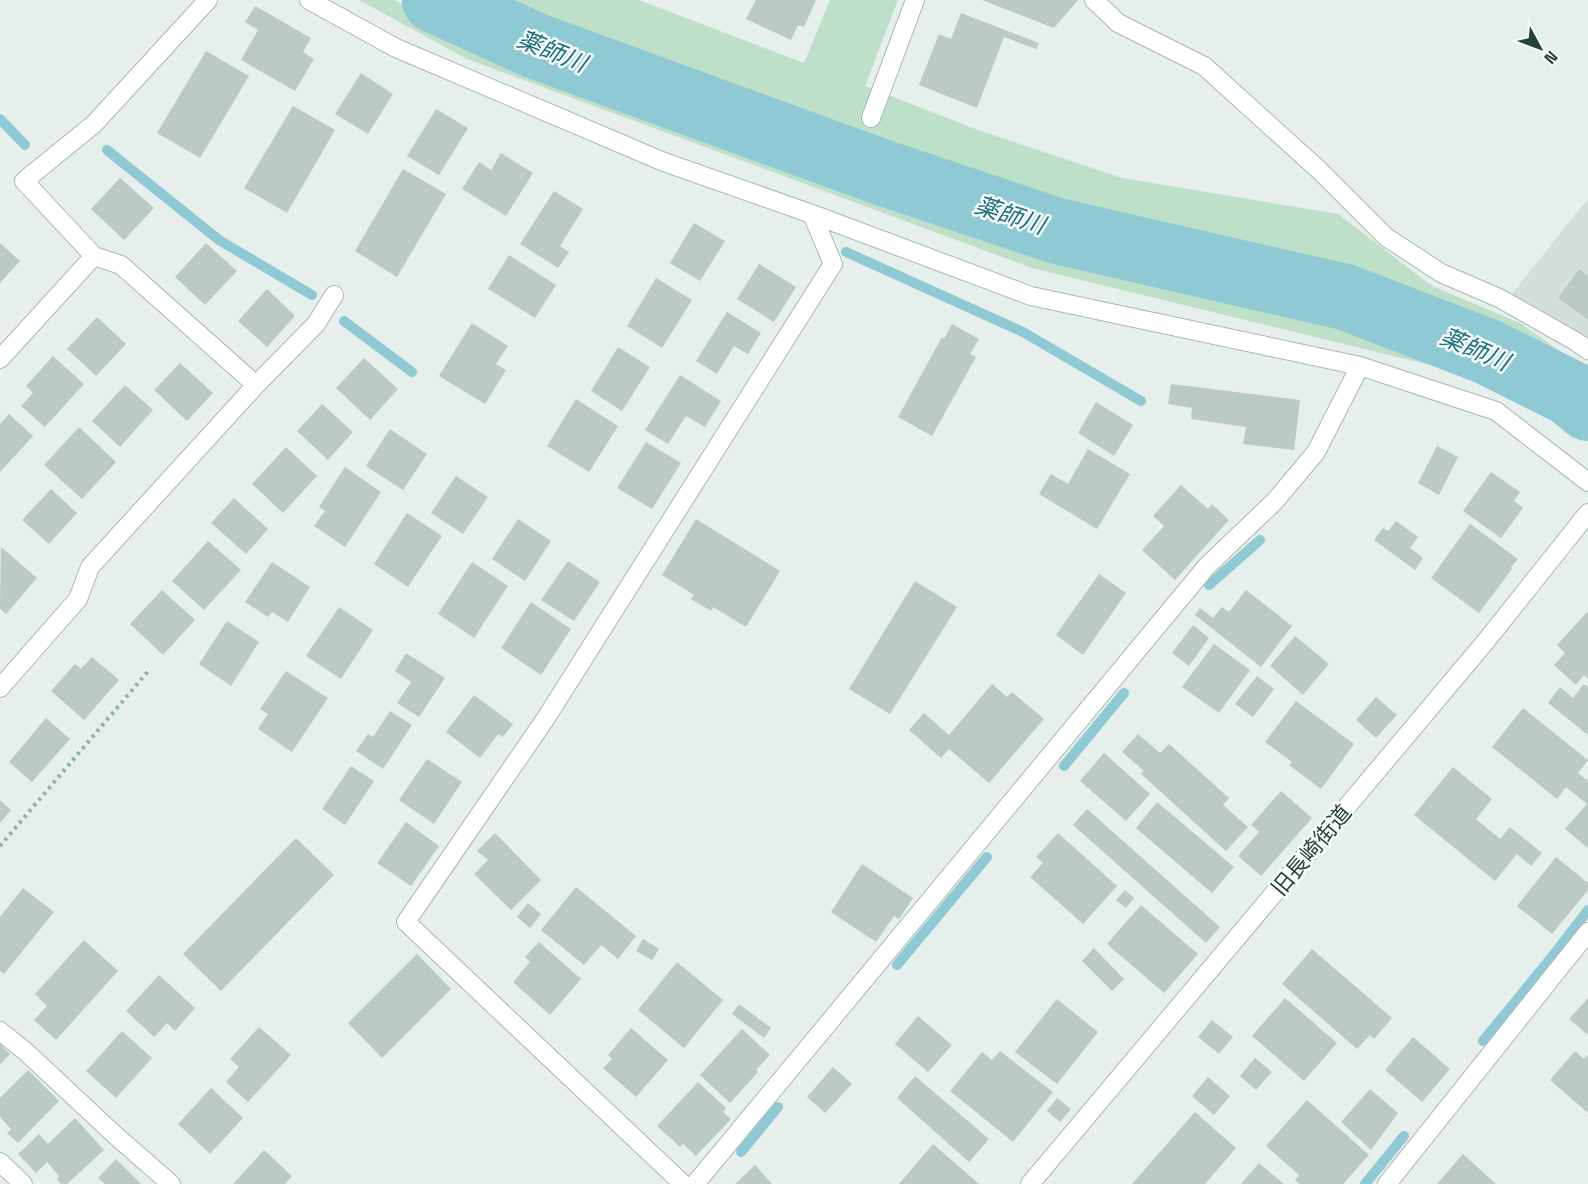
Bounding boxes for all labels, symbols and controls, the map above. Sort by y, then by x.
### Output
north arrow [1510,18,1570,78]
water label: 薬師川 [513,23,594,80]
text: N [1539,47,1562,68]
water label: 薬師川 [971,189,1052,242]
water label: 薬師川 [1436,321,1517,379]
street label: 旧長崎街道 [1265,799,1357,901]

